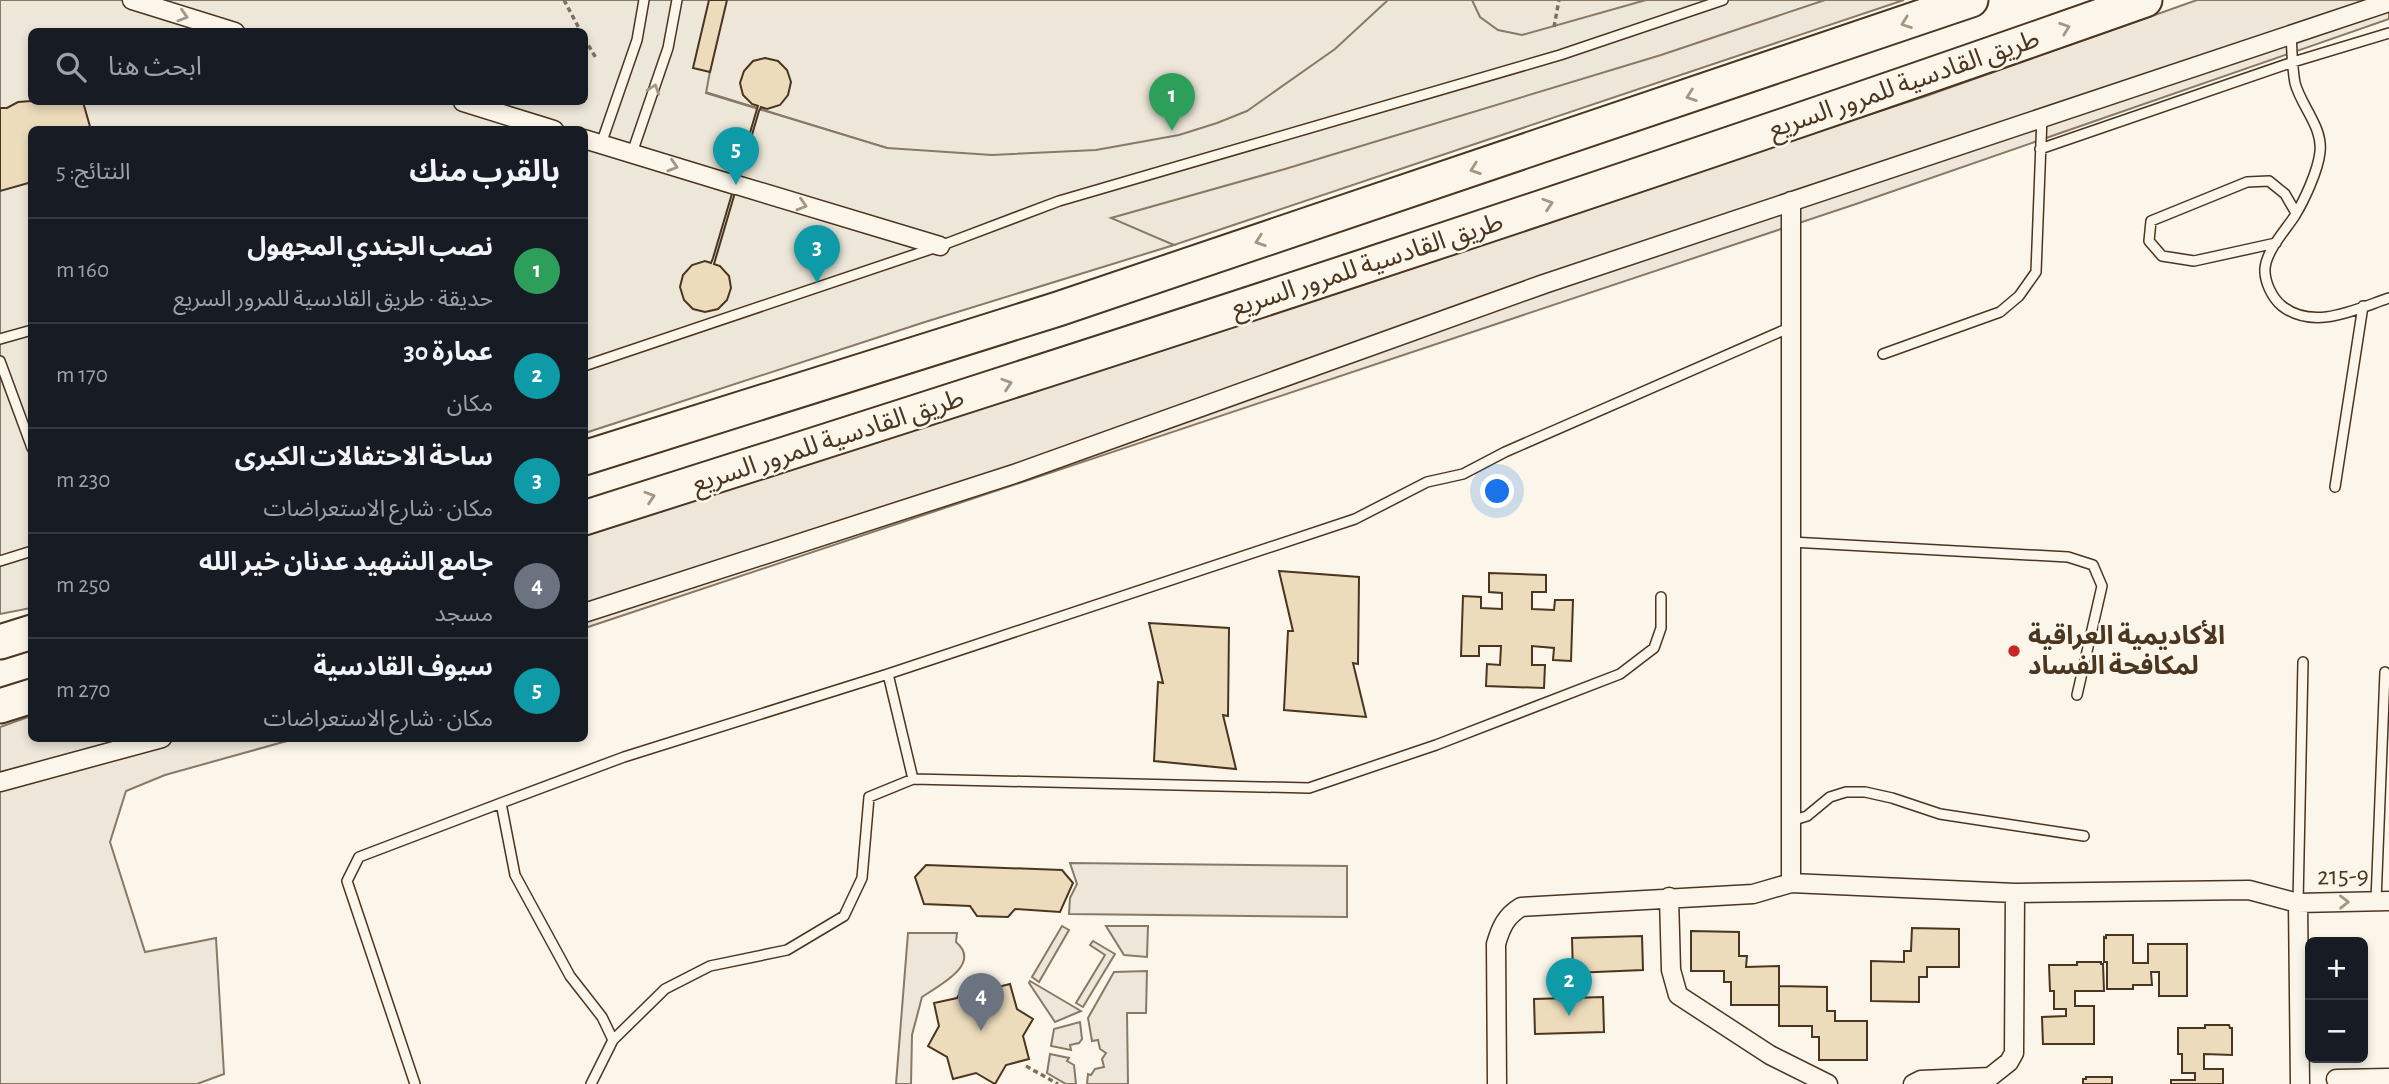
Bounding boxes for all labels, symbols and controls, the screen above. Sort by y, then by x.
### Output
one-way arrow [177,7,189,22]
one-way arrow [1901,15,1913,29]
one-way arrow [2058,23,2070,37]
street label: طريق القادسية للمرور السريع [1765,25,2045,148]
search box [28,28,588,105]
icon: search [52,48,90,86]
text: ابحث هنا [108,54,202,80]
pin: 1 [1149,73,1195,131]
one-way arrow [646,83,660,95]
one-way arrow [1685,88,1698,102]
pin: 5 [713,127,759,185]
text: بالقرب منك [409,157,560,187]
one-way arrow [667,157,679,172]
text: النتائج: 5 [56,161,130,184]
one-way arrow [1470,161,1482,175]
one-way arrow [796,196,808,211]
one-way arrow [1541,198,1554,212]
street label: طريق القادسية للمرور السريع [1228,209,1508,327]
pin: 3 [794,225,840,283]
one-way arrow [1254,233,1266,247]
text: نصب الجندي المجهول [247,234,493,260]
text: 160 m [56,259,109,282]
text: 1 [533,259,541,282]
text: حديقة · طريق القادسية للمرور السريع [173,288,493,311]
text: عمارة 30 [403,339,493,365]
text: 170 m [56,364,108,387]
text: 2 [532,364,542,387]
one-way arrow [1000,378,1012,392]
street label: طريق القادسية للمرور السريع [689,385,969,503]
text: مكان [447,393,493,416]
text: ساحة الاحتفالات الكبرى [235,444,493,470]
text: 230 m [56,469,110,492]
text: 3 [532,469,542,492]
your location [1480,474,1514,508]
one-way arrow [643,491,655,506]
text: مكان · شارع الاستعراضات [264,498,493,521]
text: جامع الشهيد عدنان خير الله [199,549,493,575]
text: 250 m [56,574,110,597]
text: 4 [531,574,543,597]
text: مسجد [434,603,493,626]
place label: الأكاديمية العراقية لمكافحة الفساد [2028,620,2225,679]
marker: الأكاديمية العراقية لمكافحة الفساد [2006,643,2022,659]
text: سيوف القادسية [313,654,493,680]
text: 270 m [56,679,110,702]
text: 5 [532,679,542,702]
text: مكان · شارع الاستعراضات [264,708,493,731]
street label: 215-9 [2317,863,2369,889]
one-way arrow [2338,895,2349,910]
map controls [2305,937,2368,1063]
button: + [2305,937,2368,1000]
pin: 2 [1546,958,1592,1016]
pin: 4 [958,973,1004,1031]
button: − [2305,1000,2368,1063]

